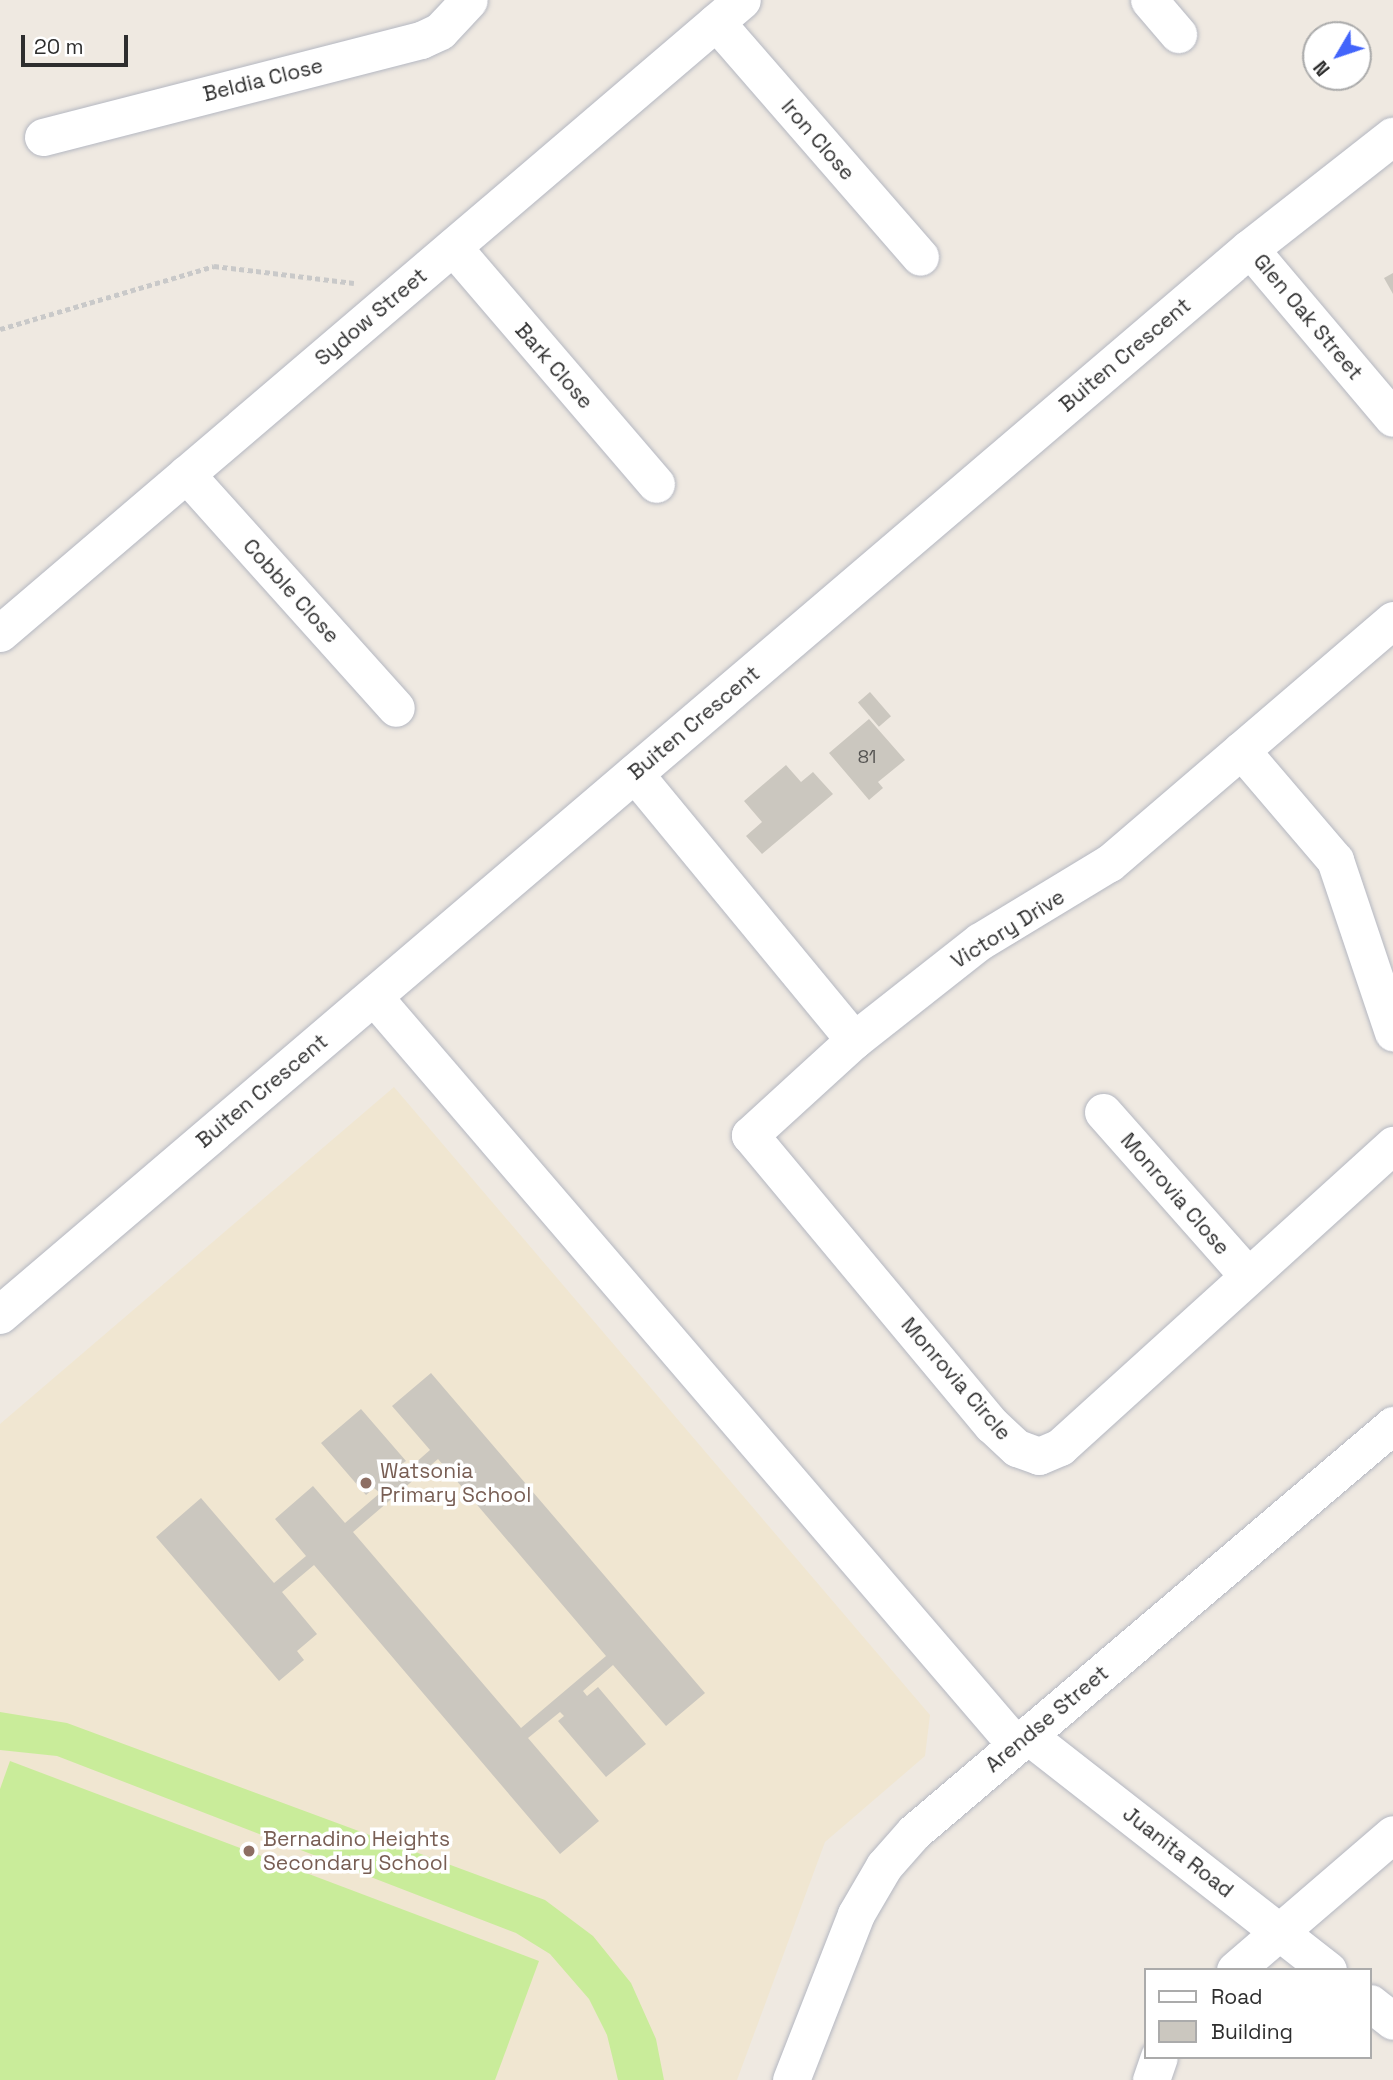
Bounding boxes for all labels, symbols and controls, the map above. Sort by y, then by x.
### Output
scale bar [24,21,131,65]
north arrow [1302,21,1372,91]
text: 20 m [34,33,84,60]
street label: Beldia Close [200,53,326,107]
text: N [1308,55,1336,81]
street label: Iron Close [776,94,860,186]
street label: Glen Oak Street [1248,249,1368,385]
street label: Sydow Street [310,263,432,371]
street label: Buiten Crescent [1054,293,1196,417]
street label: Bark Close [510,318,598,414]
street label: Cobble Close [238,534,344,648]
street label: Buiten Crescent [623,661,765,785]
house number: 81 [858,746,876,768]
street label: Victory Drive [947,884,1069,974]
street label: Buiten Crescent [191,1029,333,1153]
street label: Monrovia Close [1115,1128,1235,1260]
street label: Monrovia Circle [896,1312,1016,1446]
place label: Watsonia Primary School [380,1458,531,1508]
marker: Watsonia Primary School [358,1475,374,1491]
street label: Arendse Street [980,1660,1114,1778]
street label: Juanita Road [1118,1801,1238,1903]
place label: Bernadino Heights Secondary School [263,1826,450,1876]
marker: Bernadino Heights Secondary School [241,1843,257,1859]
legend [1144,1968,1372,2059]
text: Road [1211,1983,1263,2010]
text: Building [1211,2018,1293,2045]

